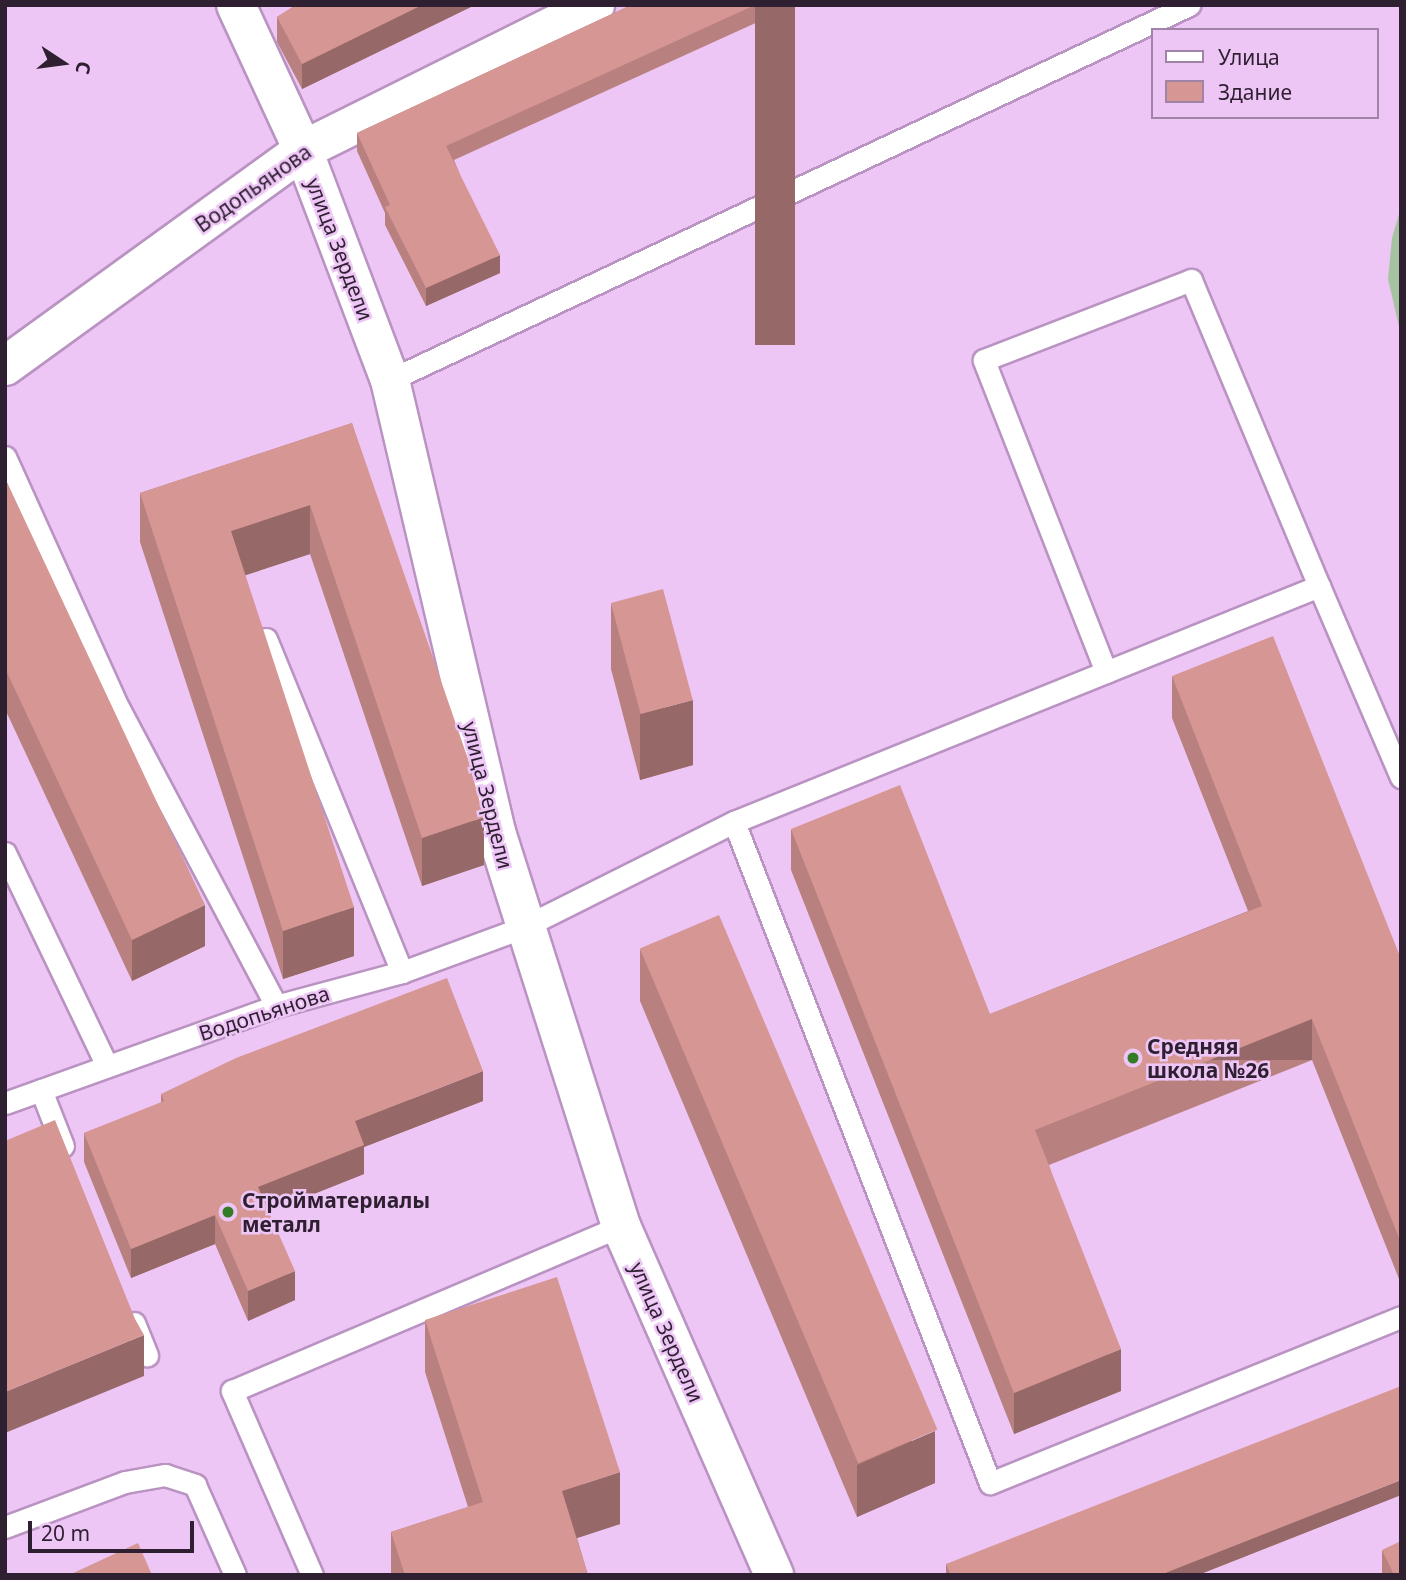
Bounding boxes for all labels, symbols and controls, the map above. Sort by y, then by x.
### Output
north arrow [28,28,98,98]
legend [1150,28,1378,119]
text: Улица [1218,43,1280,71]
text: С [69,59,98,77]
text: Здание [1218,78,1292,106]
street label: Водопьянова [190,139,316,237]
street label: улица Зердели [301,174,379,324]
street label: улица Зердели [458,719,518,871]
street label: Водопьянова [195,980,333,1046]
place label: Средняя школа №26 [1147,1033,1269,1083]
marker: Средняя школа №26 [1125,1050,1141,1066]
place label: Стройматериалы металл [242,1187,430,1237]
marker: Стройматериалы металл [220,1204,236,1220]
street label: улица Зердели [625,1258,709,1406]
scale bar [32,1506,198,1550]
text: 20 m [41,1519,90,1547]

